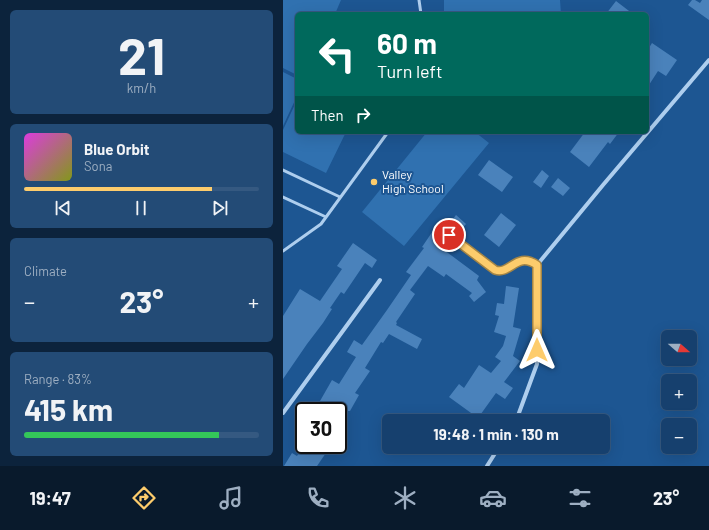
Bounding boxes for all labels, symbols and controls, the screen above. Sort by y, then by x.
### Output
text: 21 [118,23,165,85]
text: 60 m [377,26,437,60]
icon: left [311,28,363,80]
text: Turn left [377,60,443,82]
text: km/h [127,80,156,96]
icon: right [352,104,374,126]
text: Then [311,106,344,124]
text: Blue Orbit [84,140,149,158]
text: Sona [84,158,112,174]
place label: Valley High School [382,167,444,195]
marker: Valley High School [369,177,379,187]
icon: previous [52,197,74,219]
icon: pause [130,197,152,219]
icon: next [209,197,231,219]
pin [432,218,466,252]
icon: arrive [438,224,460,246]
text: Climate [24,263,67,279]
text: 23° [120,283,163,319]
text: − [24,288,35,314]
text: + [248,288,259,314]
position arrow [516,329,558,371]
north arrow [661,330,697,366]
map controls [661,330,697,454]
text: Range · 83% [24,371,92,387]
button: + [661,374,697,410]
text: 415 km [24,391,113,427]
speed limit sign: 30 [295,402,347,454]
button: − [661,418,697,454]
text: 19:48 · 1 min · 130 m [433,425,559,443]
icon: directions [130,484,158,512]
icon: music [217,484,245,512]
icon: phone [304,484,332,512]
icon: climate [391,484,419,512]
icon: car [479,484,507,512]
icon: filters [566,484,594,512]
text: 19:47 [30,487,71,509]
text: 23° [653,487,679,509]

